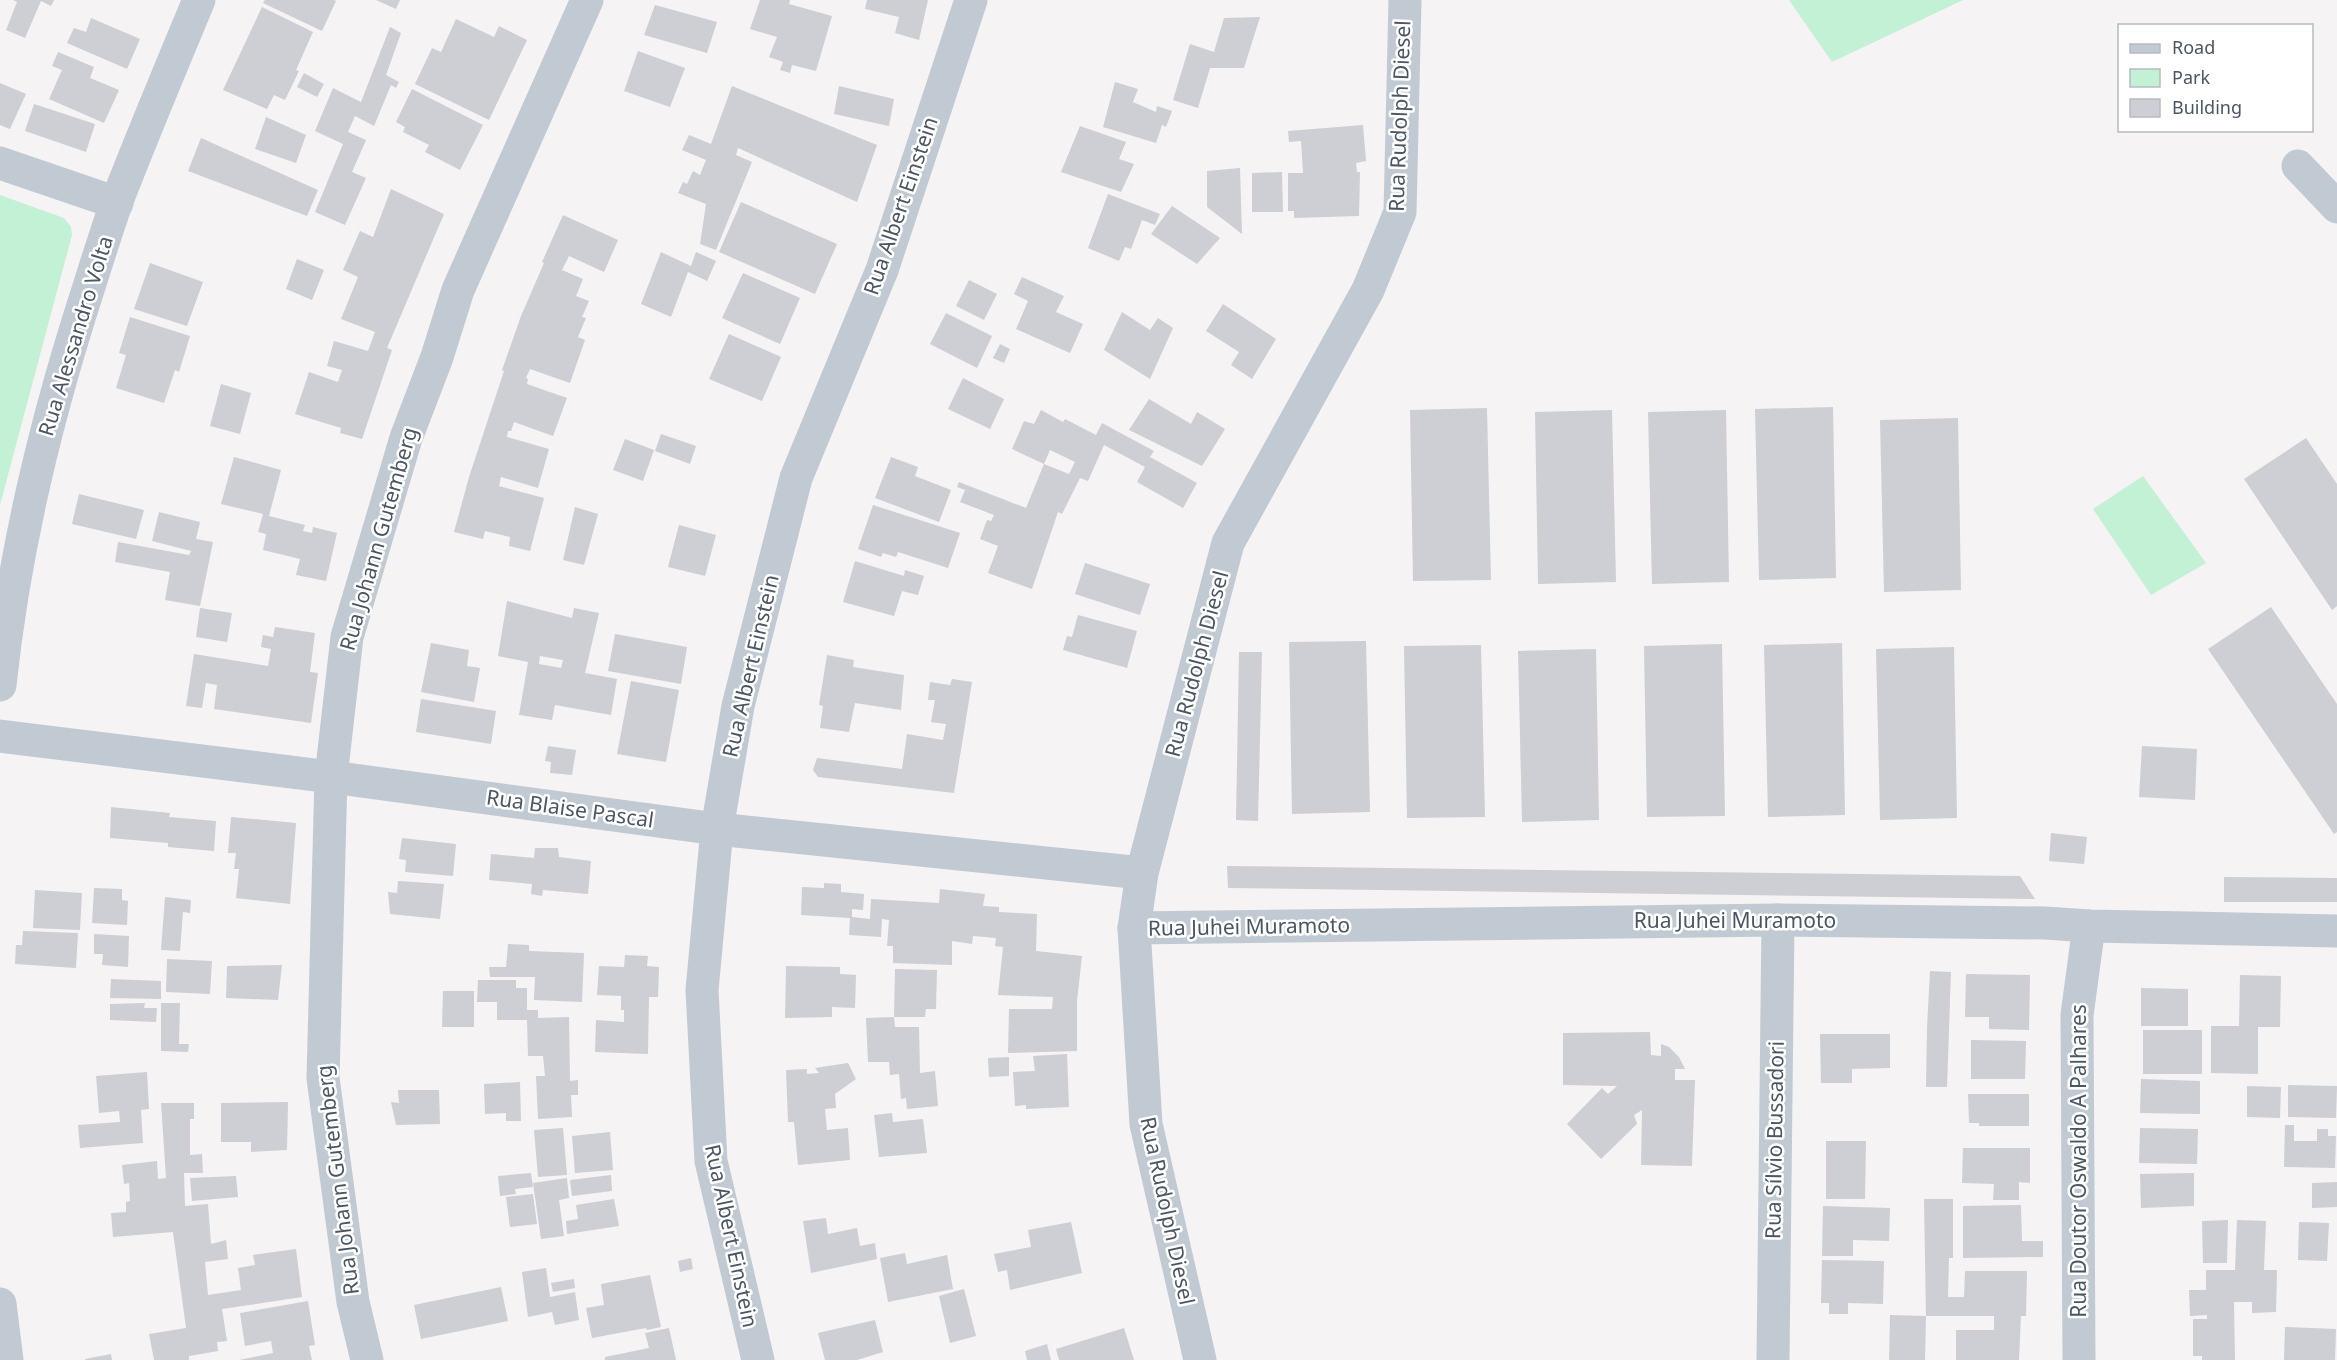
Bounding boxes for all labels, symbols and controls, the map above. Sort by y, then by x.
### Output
street label: Rua Rudolph Diesel [1382,20,1416,212]
legend [2118,24,2313,132]
text: Road [2172,35,2215,59]
text: Park [2172,65,2210,89]
text: Building [2172,95,2242,119]
street label: Rua Albert Einstein [856,113,944,298]
street label: Rua Alessandro Volta [31,232,119,439]
street label: Rua Johann Gutemberg [333,424,423,654]
street label: Rua Rudolph Diesel [1158,568,1234,760]
street label: Rua Albert Einstein [715,572,785,760]
street label: Rua Blaise Pascal [485,782,656,834]
street label: Rua Juhei Muramoto [1634,906,1836,934]
street label: Rua Juhei Muramoto [1148,910,1350,942]
street label: Rua Doutor Oswaldo A Palhares [2064,1004,2092,1318]
street label: Rua Sílvio Bussadori [1758,1041,1790,1239]
street label: Rua Johann Gutemberg [309,1064,365,1297]
street label: Rua Rudolph Diesel [1134,1114,1202,1307]
street label: Rua Albert Einstein [699,1142,765,1330]

